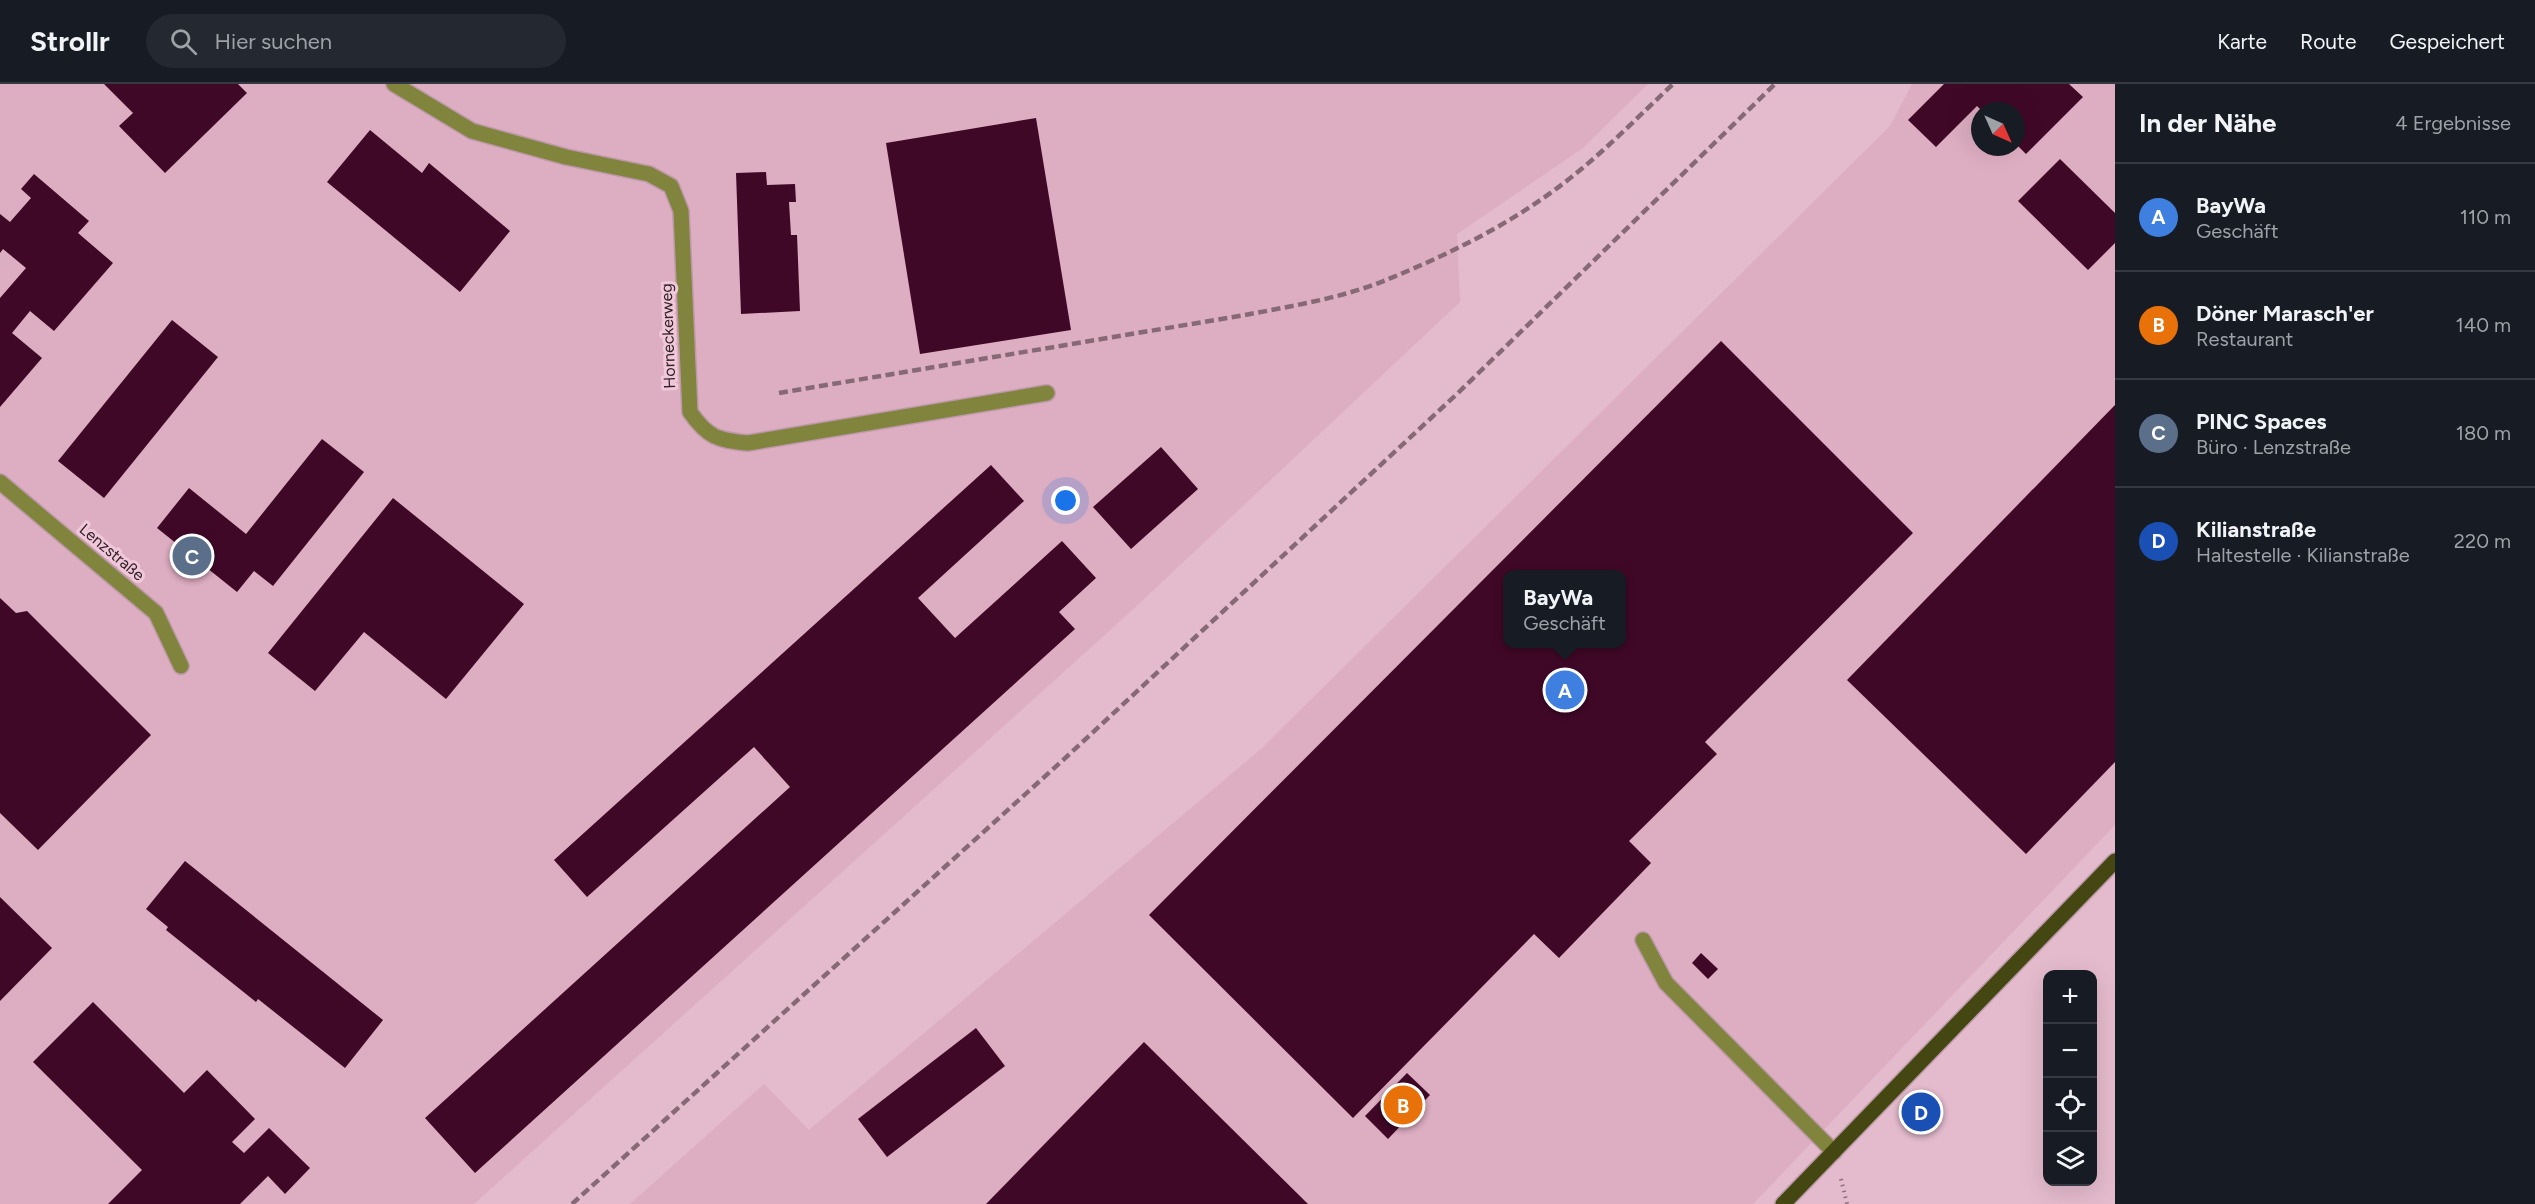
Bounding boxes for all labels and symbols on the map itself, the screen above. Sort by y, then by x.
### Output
north arrow [1971,102,2025,156]
street label: Horneckerweg [657,283,679,389]
your location [1051,486,1080,515]
street label: Lenzstraße [76,519,148,585]
pin: C [172,534,212,578]
pin: A [1546,668,1584,712]
pin: B [1384,1082,1422,1128]
pin: D [1902,1090,1940,1134]

